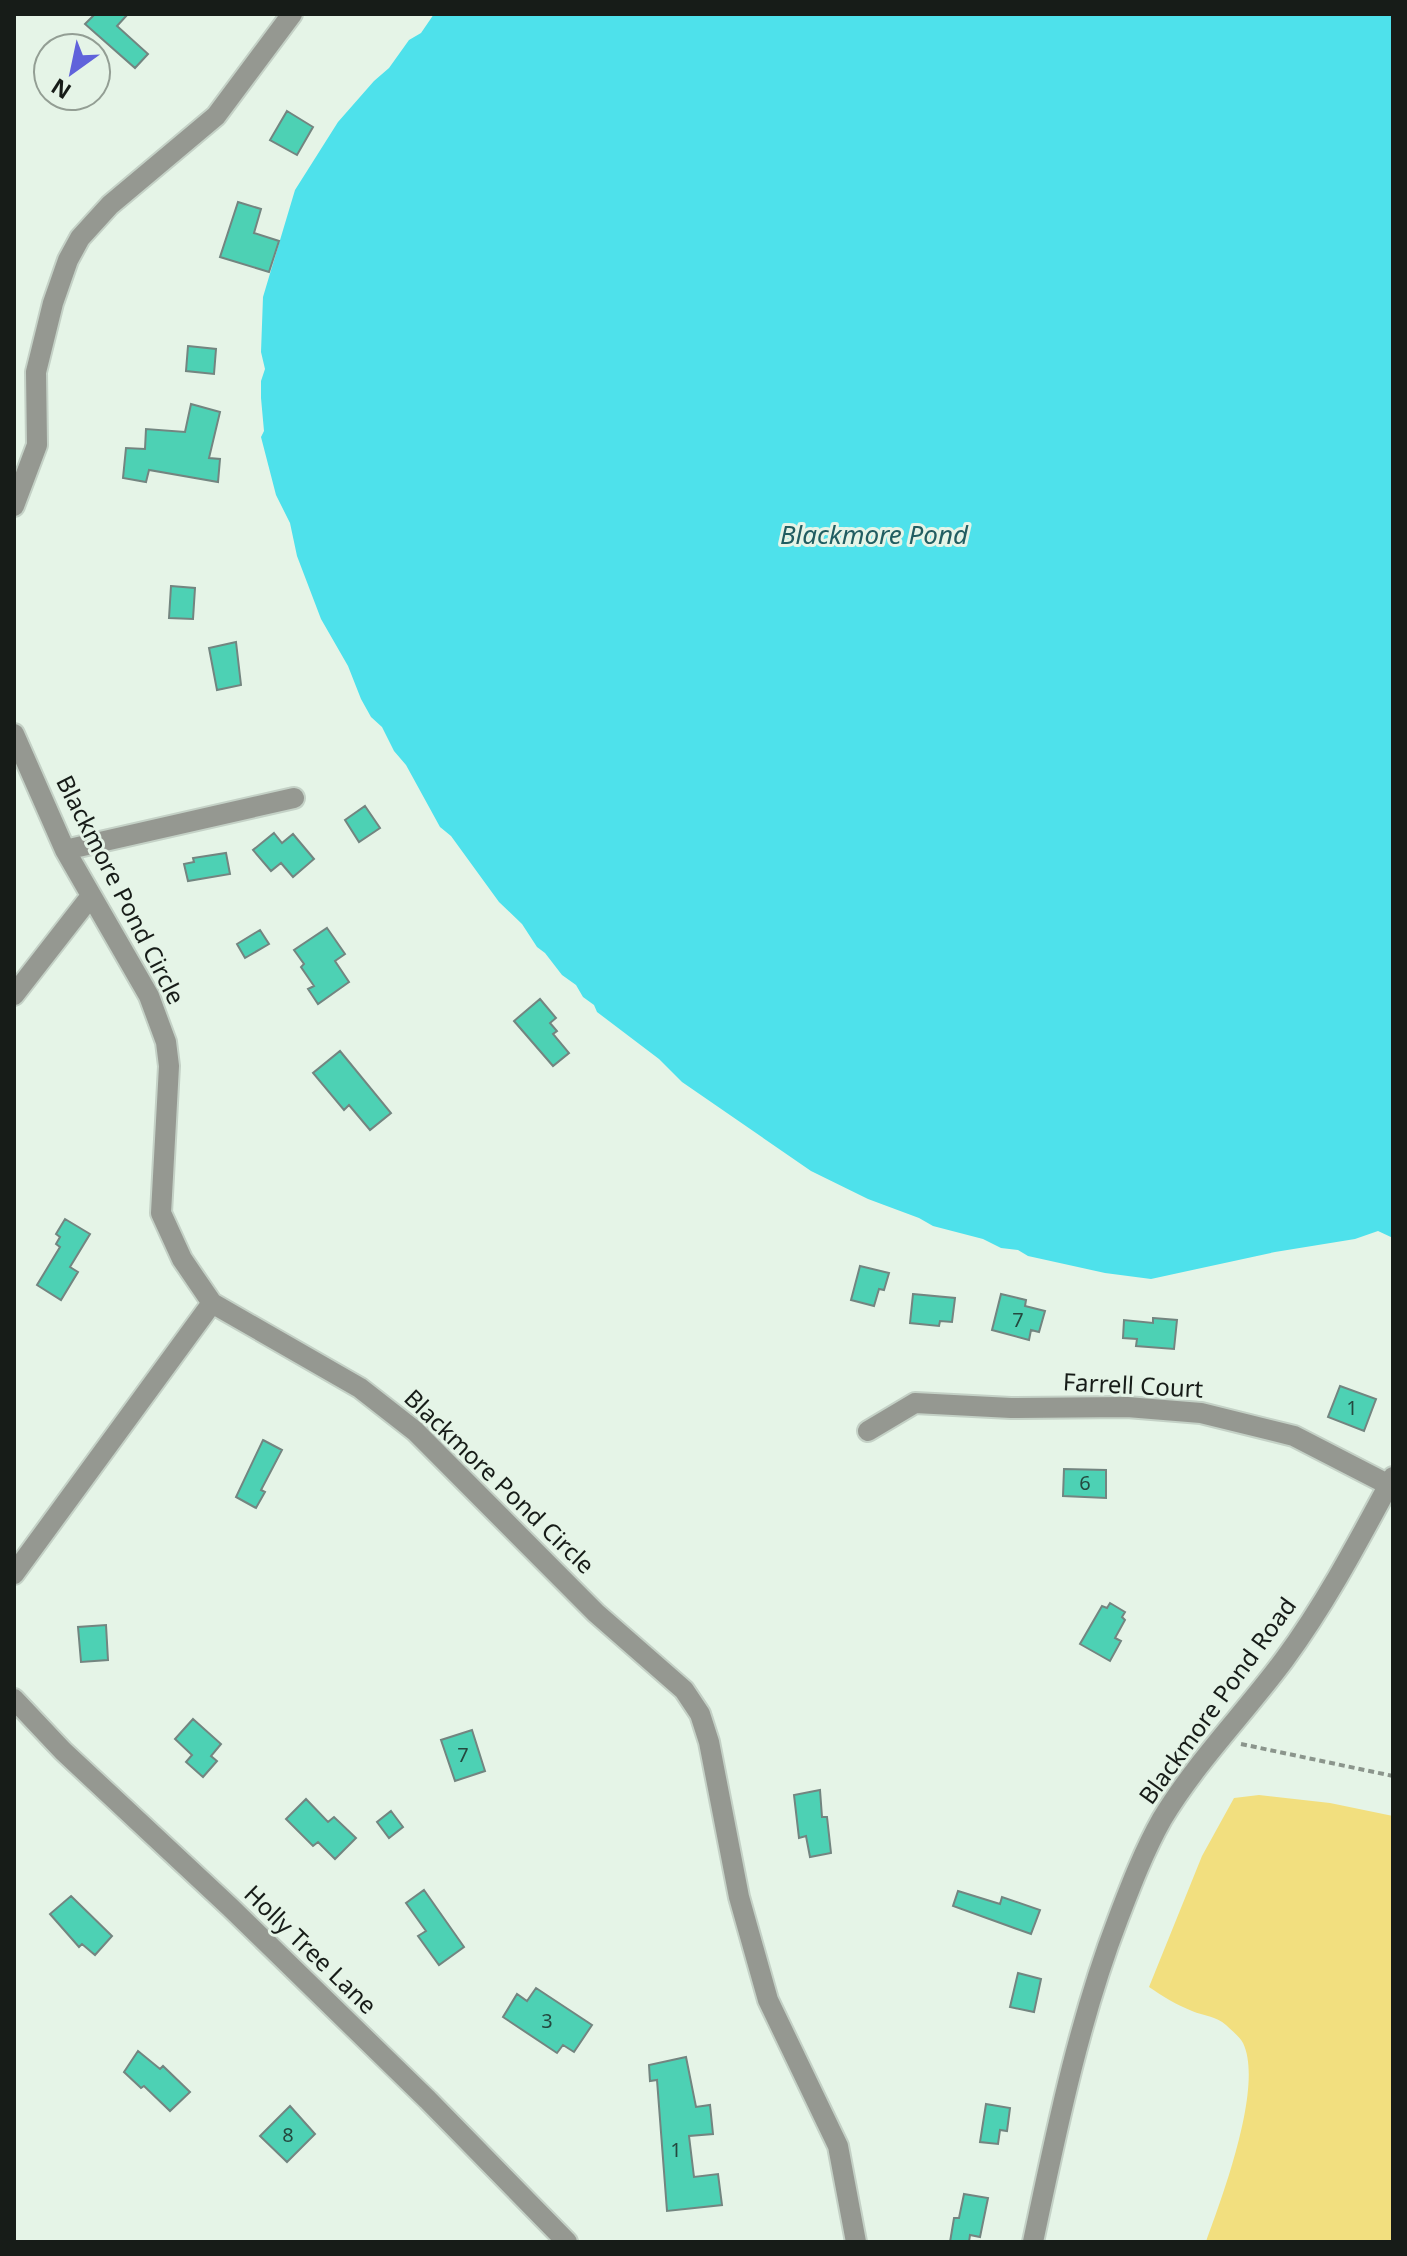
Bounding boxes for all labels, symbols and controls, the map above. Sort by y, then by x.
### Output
north arrow [32,32,112,112]
text: N [45,72,76,107]
water label: Blackmore Pond [780,516,969,552]
street label: Blackmore Pond Circle [49,769,193,1009]
house number: 7 [1012,1306,1024,1333]
street label: Farrell Court [1062,1364,1204,1405]
street label: Blackmore Pond Circle [398,1381,602,1581]
house number: 1 [1346,1394,1358,1421]
house number: 6 [1079,1469,1091,1496]
street label: Blackmore Pond Road [1130,1590,1303,1810]
house number: 7 [457,1741,469,1768]
street label: Holly Tree Lane [238,1877,385,2021]
house number: 3 [541,2007,553,2034]
house number: 8 [282,2121,294,2148]
house number: 1 [670,2136,682,2163]

